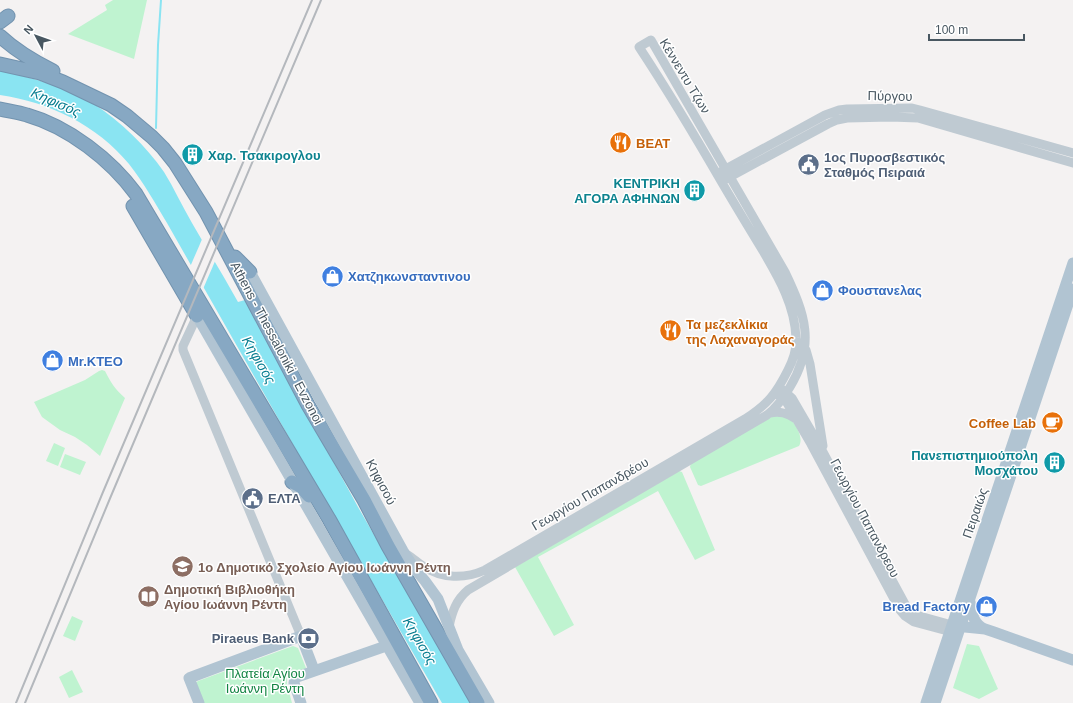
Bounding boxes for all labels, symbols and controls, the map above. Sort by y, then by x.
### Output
north arrow [16,16,56,56]
scale bar [929,16,1024,42]
text: N [21,22,36,36]
text: 100 m [935,23,968,37]
street label: Κέννεντυ Τζων [657,36,713,116]
water label: Κηφισός [29,84,83,120]
street label: Πύργου [868,88,912,104]
restaurant icon: ΒΕΑΤ [608,130,634,156]
place label: ΒΕΑΤ [636,136,670,151]
building icon: Χαρ. Τσακιρογλου [179,142,205,168]
place label: Χαρ. Τσακιρογλου [208,148,321,163]
place label: 1ος Πυροσβεστικός Σταθμός Πειραιά [824,150,946,180]
public building icon: 1ος Πυροσβεστικός Σταθμός Πειραιά [795,151,821,177]
place label: ΚΕΝΤΡΙΚΗ ΑΓΟΡΑ ΑΦΗΝΩΝ [574,176,680,206]
building icon: ΚΕΝΤΡΙΚΗ ΑΓΟΡΑ ΑΦΗΝΩΝ [682,177,708,203]
street label: Athens - Thessaloniki - Evzonoi [228,259,326,427]
shop icon: Χατζηκωνσταντινου [319,263,345,289]
place label: Χατζηκωνσταντινου [348,269,471,284]
shop icon: Φουστανελας [809,277,835,303]
place label: Φουστανελας [838,283,922,298]
place label: Τα μεζεκλίκια της Λαχαναγοράς [686,317,795,347]
restaurant icon: Τα μεζεκλίκια της Λαχαναγοράς [658,318,684,344]
water label: Κηφισός [239,333,279,387]
shop icon: Mr.KTEO [39,348,65,374]
place label: Mr.KTEO [68,354,123,369]
cafe icon: Coffee Lab [1039,410,1065,436]
place label: Coffee Lab [969,416,1036,431]
place label: Πανεπιστημιούπολη Μοσχάτου [911,448,1038,478]
building icon: Πανεπιστημιούπολη Μοσχάτου [1041,449,1067,475]
street label: Γεωργίου Παπανδρέου [529,454,651,534]
street label: Γεωργίου Παπανδρεου [827,456,903,580]
street label: Κηφισού [363,457,399,507]
public building icon: ΕΛΤΑ [240,485,266,511]
street label: Πειραιώς [959,486,991,540]
place label: ΕΛΤΑ [268,491,301,506]
school or university icon: 1ο Δημοτικό Σχολείο Αγίου Ιωάννη Ρέντη [170,554,196,580]
place label: 1ο Δημοτικό Σχολείο Αγίου Ιωάννη Ρέντη [198,560,451,575]
place label: Δημοτική Βιβλιοθήκη Αγίου Ιωάννη Ρέντη [164,582,295,612]
library icon: Δημοτική Βιβλιοθήκη Αγίου Ιωάννη Ρέντη [135,583,161,609]
shop icon: Bread Factory [973,593,999,619]
place label: Bread Factory [883,599,971,614]
water label: Κηφισός [400,614,440,668]
bank icon: Piraeus Bank [296,625,322,651]
place label: Piraeus Bank [212,631,295,646]
park label: Πλατεία Αγίου Ιωάννη Ρέντη [225,666,305,696]

